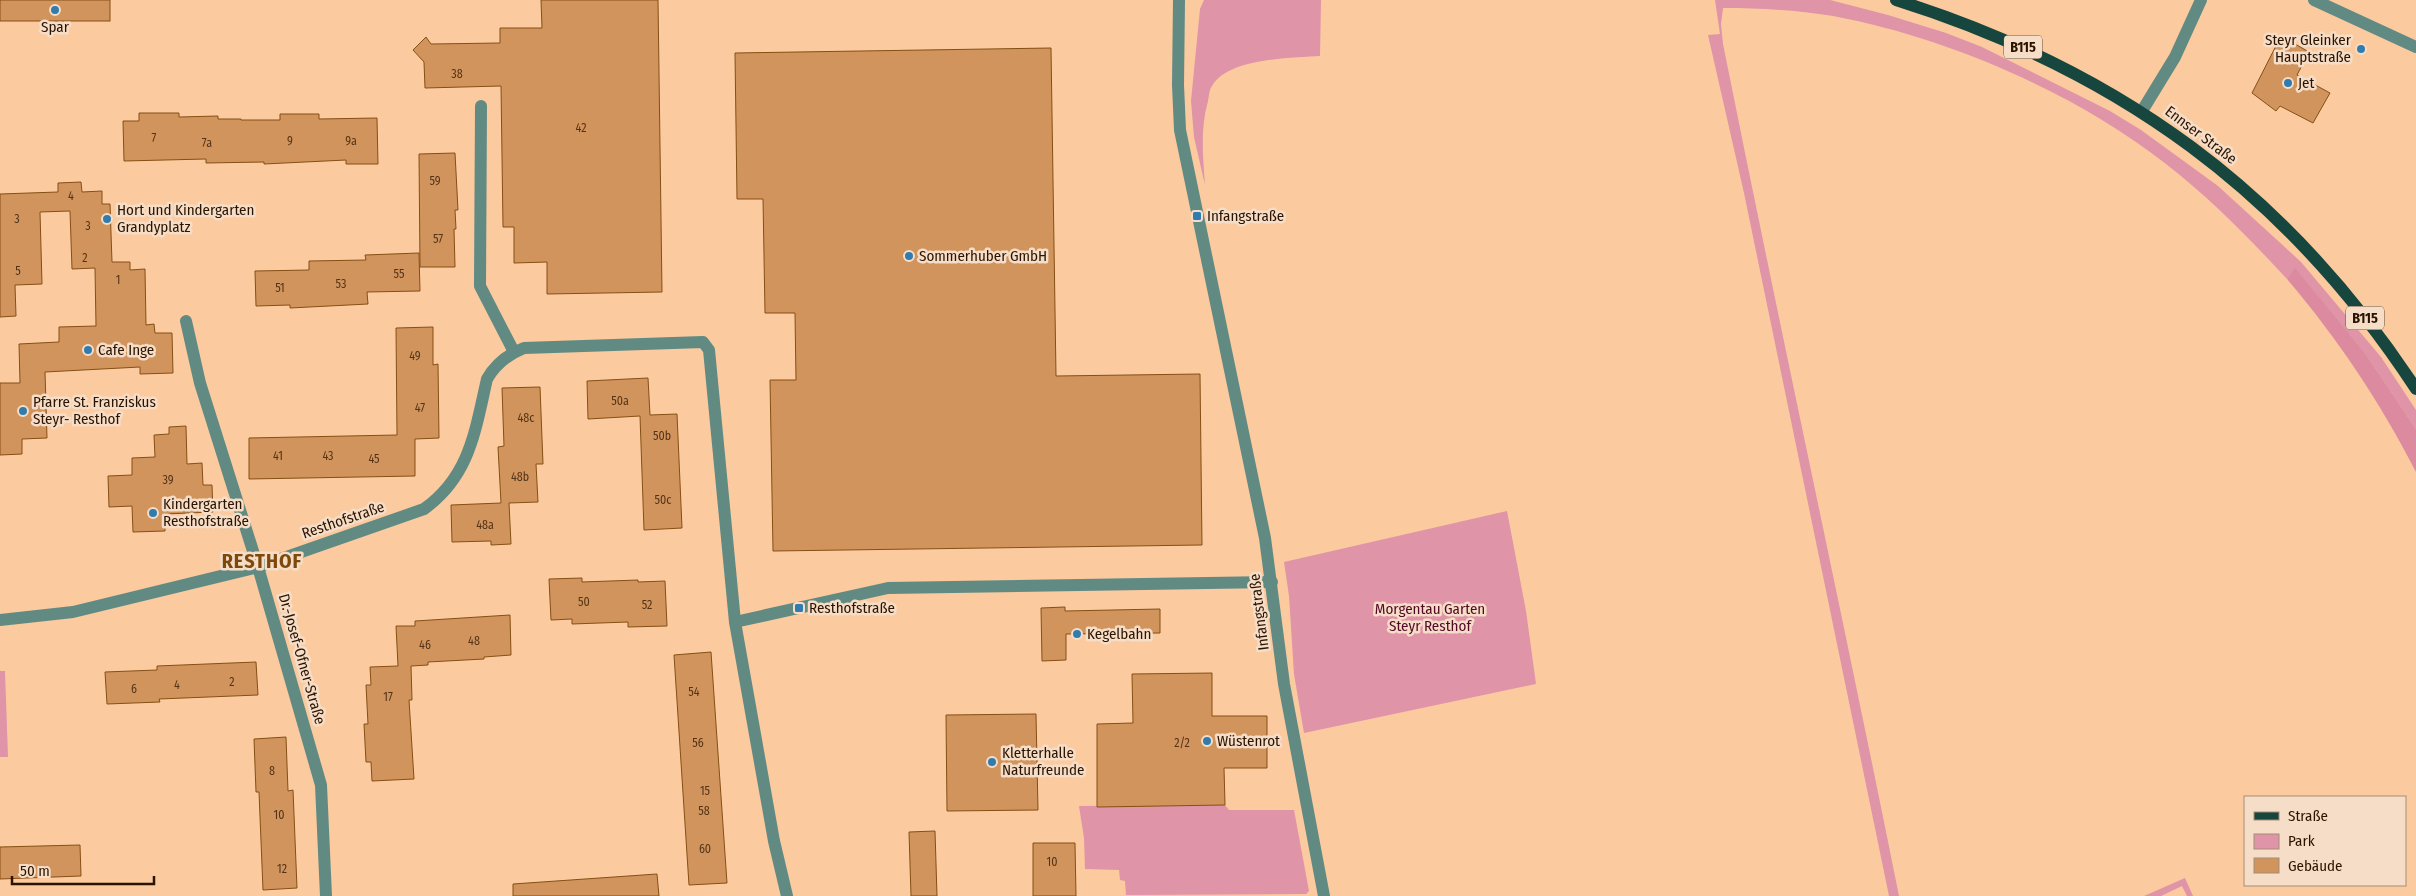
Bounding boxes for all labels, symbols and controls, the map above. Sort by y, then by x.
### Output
marker: Spar [49,4,61,16]
place label: Spar [41,18,70,36]
place label: Steyr Gleinker Hauptstraße [2265,31,2352,66]
road number: B115 [2004,36,2042,58]
marker: Steyr Gleinker Hauptstraße [2355,43,2367,55]
house number: 38 [451,67,463,81]
place label: Jet [2298,74,2315,92]
marker: Jet [2282,77,2294,89]
street label: Ennser Straße [2162,102,2240,168]
house number: 42 [576,121,586,135]
house number: 7 [152,131,157,145]
house number: 9 [287,134,293,148]
house number: 9a [345,134,357,148]
house number: 7a [202,136,212,150]
house number: 59 [429,174,441,188]
house number: 4 [68,189,74,203]
place label: Hort und Kindergarten Grandyplatz [117,201,254,236]
place label: Infangstraße [1207,207,1284,225]
marker: Infangstraße [1191,210,1203,222]
house number: 3 [14,212,20,226]
marker: Hort und Kindergarten Grandyplatz [101,213,113,225]
house number: 3 [85,219,91,233]
house number: 57 [433,232,443,246]
place label: Sommerhuber GmbH [919,247,1047,265]
marker: Sommerhuber GmbH [903,250,915,262]
house number: 2 [82,251,88,265]
house number: 5 [15,264,21,278]
house number: 55 [394,267,405,281]
house number: 1 [116,273,120,287]
house number: 53 [336,277,346,291]
house number: 51 [275,281,285,295]
road number: B115 [2346,306,2384,330]
place label: Cafe Inge [98,341,154,359]
marker: Cafe Inge [82,344,94,356]
house number: 49 [409,349,421,363]
place label: Pfarre St. Franziskus Steyr- Resthof [33,393,156,428]
house number: 50a [611,394,629,408]
house number: 47 [415,401,425,415]
marker: Pfarre St. Franziskus Steyr- Resthof [17,405,29,417]
house number: 48c [518,411,534,425]
house number: 50b [653,429,671,443]
house number: 41 [273,449,283,463]
house number: 43 [322,449,334,463]
house number: 45 [368,452,380,466]
house number: 48b [511,470,529,484]
house number: 39 [162,473,174,487]
house number: 50c [655,493,671,507]
place label: Kindergarten Resthofstraße [163,495,249,530]
street label: Resthofstraße [299,498,387,542]
marker: Kindergarten Resthofstraße [147,507,159,519]
house number: 48a [476,518,494,532]
district label: RESTHOF [222,549,302,573]
street label: Infangstraße [1245,573,1273,651]
street label: Dr.-Josef-Ofner-Straße [275,592,329,726]
house number: 50 [578,595,590,609]
house number: 52 [642,598,652,612]
place label: Resthofstraße [809,599,895,617]
park label: Morgentau Garten Steyr Resthof [1375,600,1485,635]
marker: Resthofstraße [793,602,805,614]
place label: Kegelbahn [1087,625,1151,643]
marker: Kegelbahn [1071,628,1083,640]
house number: 48 [468,634,480,648]
house number: 46 [419,638,431,652]
house number: 2 [229,675,235,689]
house number: 4 [174,678,180,692]
house number: 6 [131,682,137,696]
house number: 54 [688,685,700,699]
house number: 17 [383,690,393,704]
place label: Wüstenrot [1217,732,1280,750]
marker: Wüstenrot [1201,735,1213,747]
house number: 56 [692,736,704,750]
house number: 2/2 [1174,736,1190,750]
place label: Kletterhalle Naturfreunde [1002,744,1084,779]
marker: Kletterhalle Naturfreunde [986,756,998,768]
house number: 8 [269,764,275,778]
house number: 15 [700,784,711,798]
legend [2244,796,2406,886]
house number: 58 [698,804,710,818]
text: Straße [2288,807,2328,825]
house number: 10 [274,808,284,822]
text: Park [2288,832,2315,850]
house number: 60 [699,842,711,856]
scale bar [12,854,155,886]
house number: 10 [1047,855,1057,869]
text: Gebäude [2288,857,2343,875]
text: 50 m [20,862,50,880]
house number: 12 [277,862,287,876]

